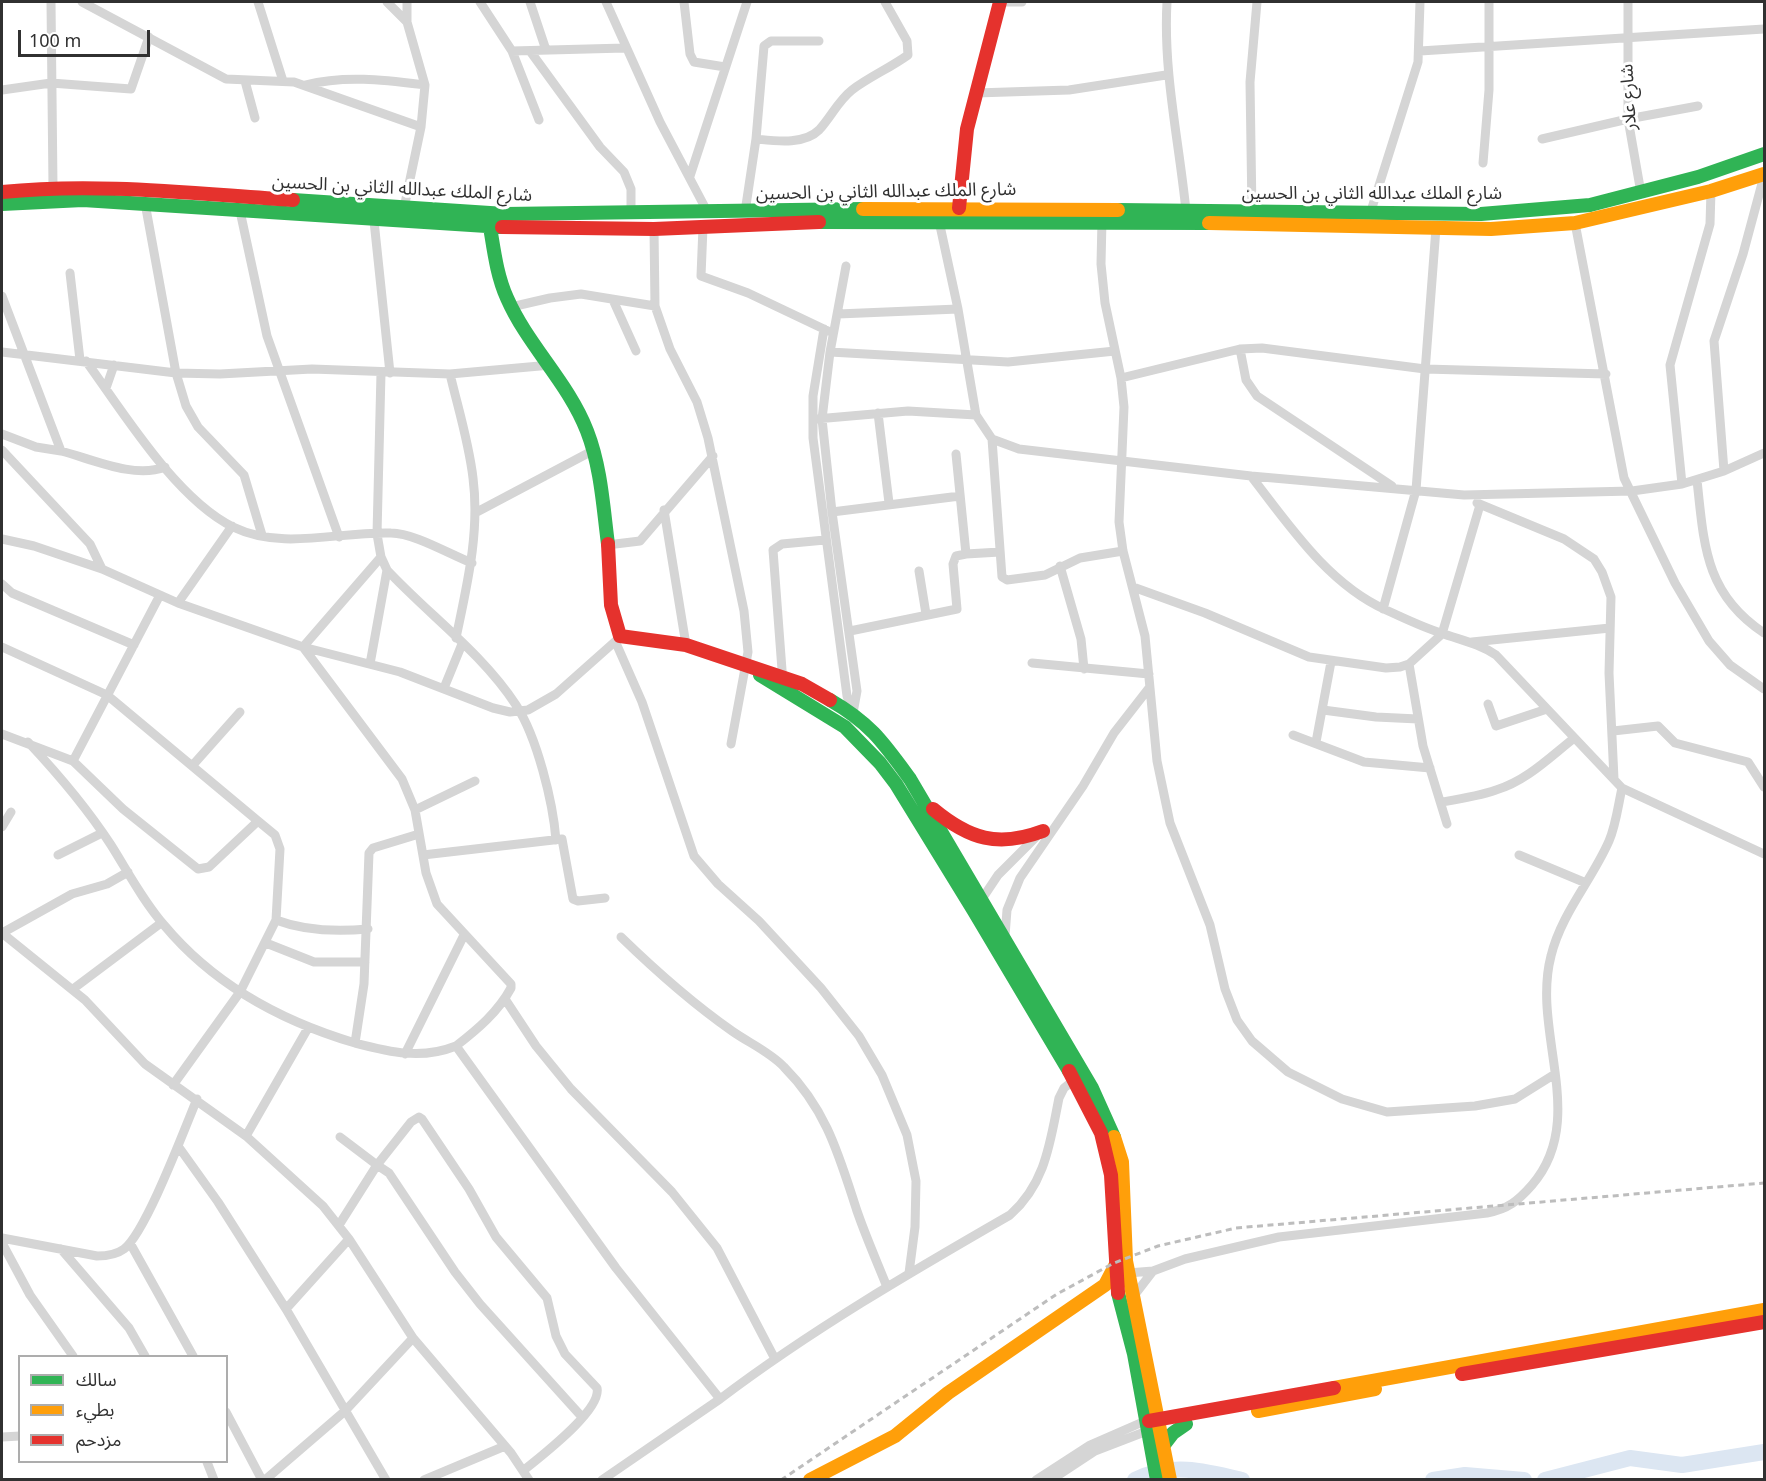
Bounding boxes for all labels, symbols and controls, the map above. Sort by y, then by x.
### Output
scale bar [21,18,153,56]
text: 100 m [29,28,81,52]
street label: شارع علار [1616,63,1642,131]
street label: شارع الملك عبدالله الثاني بن الحسين [271,171,533,207]
street label: شارع الملك عبدالله الثاني بن الحسين [756,179,1016,205]
street label: شارع الملك عبدالله الثاني بن الحسين [1242,183,1502,205]
legend [18,1355,228,1463]
text: سالك [76,1367,117,1391]
text: بطيء [76,1397,114,1421]
text: مزدحم [76,1427,121,1451]

